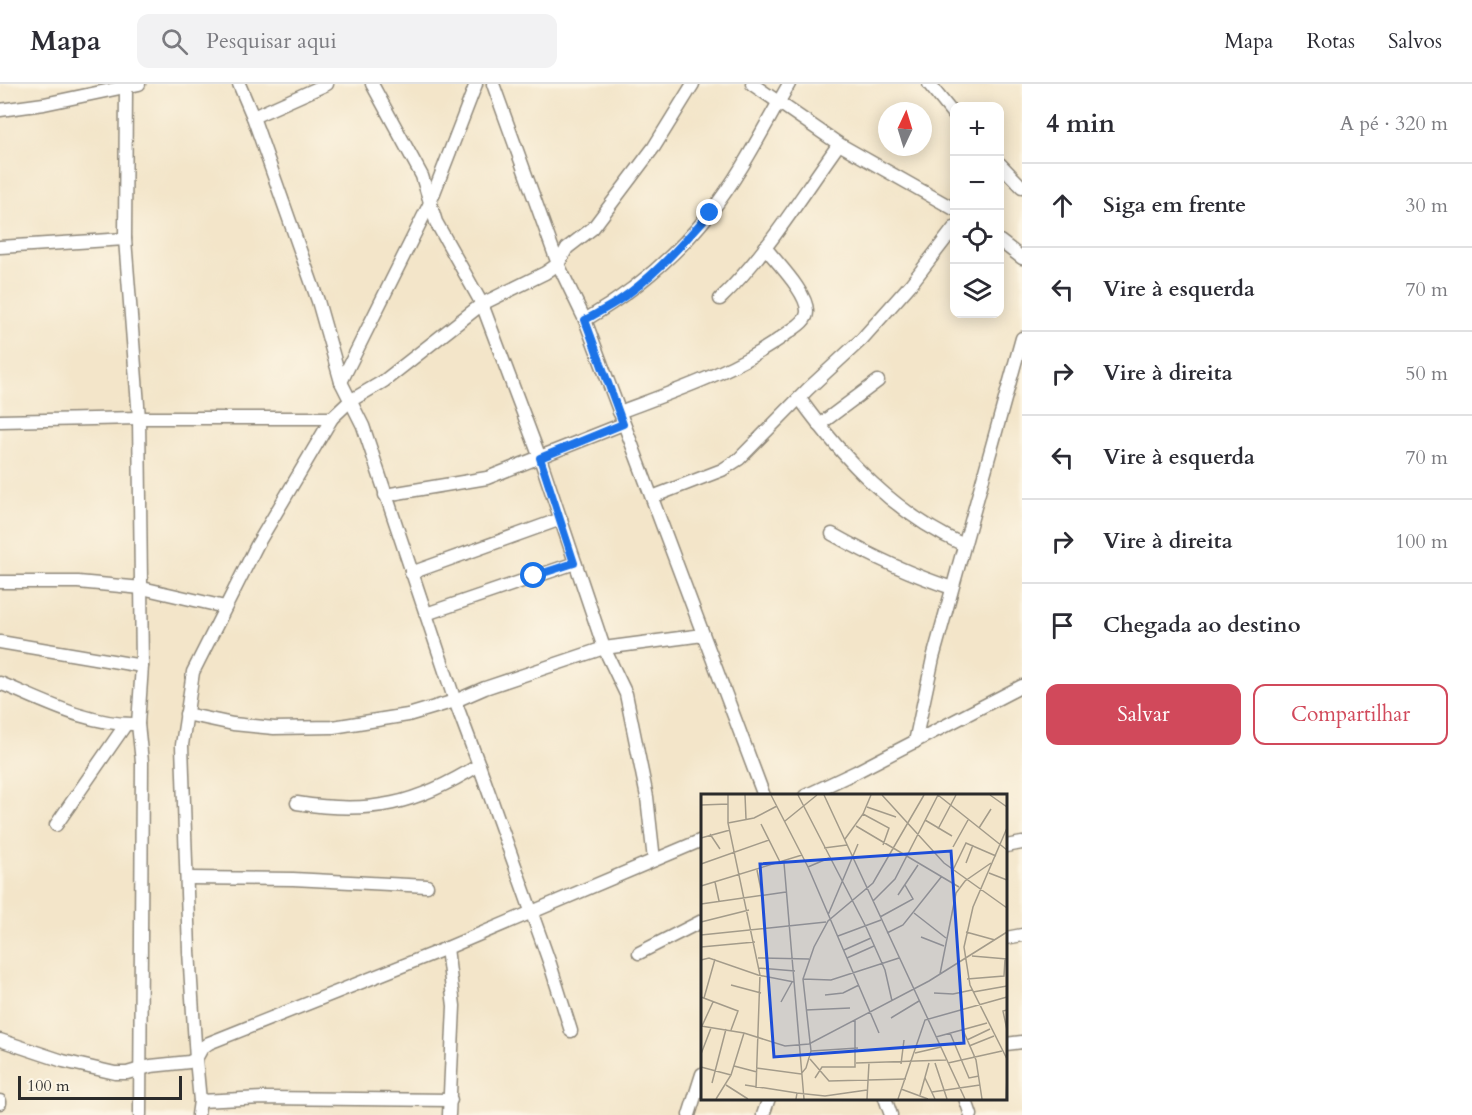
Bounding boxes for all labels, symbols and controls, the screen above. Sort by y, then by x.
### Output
search box [137,14,557,68]
text: Mapa [30,22,101,60]
icon: search [158,25,191,58]
text: Pesquisar aqui [206,26,337,56]
text: Mapa [1224,27,1273,56]
text: Rotas [1306,27,1355,56]
text: Salvos [1388,27,1442,56]
north arrow [878,102,932,156]
map controls [950,102,1004,318]
button: + [950,102,1004,156]
text: 4 min [1046,106,1115,141]
text: A pé · 320 m [1340,110,1448,137]
button: − [950,156,1004,210]
icon: ahead [1046,189,1079,222]
text: Siga em frente [1103,190,1246,220]
text: 30 m [1405,192,1448,219]
route end [696,199,722,225]
button: locate [950,210,1004,264]
button: layers [950,264,1004,318]
icon: left [1046,273,1079,306]
text: Vire à esquerda [1103,274,1255,304]
text: 70 m [1405,276,1448,303]
icon: right [1046,357,1079,390]
text: Vire à direita [1103,358,1233,388]
text: 50 m [1405,360,1448,387]
icon: left [1046,441,1079,474]
text: Vire à esquerda [1103,442,1255,472]
text: 70 m [1405,444,1448,471]
icon: right [1046,525,1079,558]
text: Vire à direita [1103,526,1233,556]
text: 100 m [1395,528,1448,555]
route start [520,562,546,588]
icon: arrive [1046,609,1079,642]
text: Chegada ao destino [1103,610,1301,640]
button: Salvar [1046,684,1241,745]
button: Compartilhar [1253,684,1448,745]
inset map [701,794,1007,1100]
scale bar [18,1073,182,1100]
text: 100 m [27,1075,69,1097]

